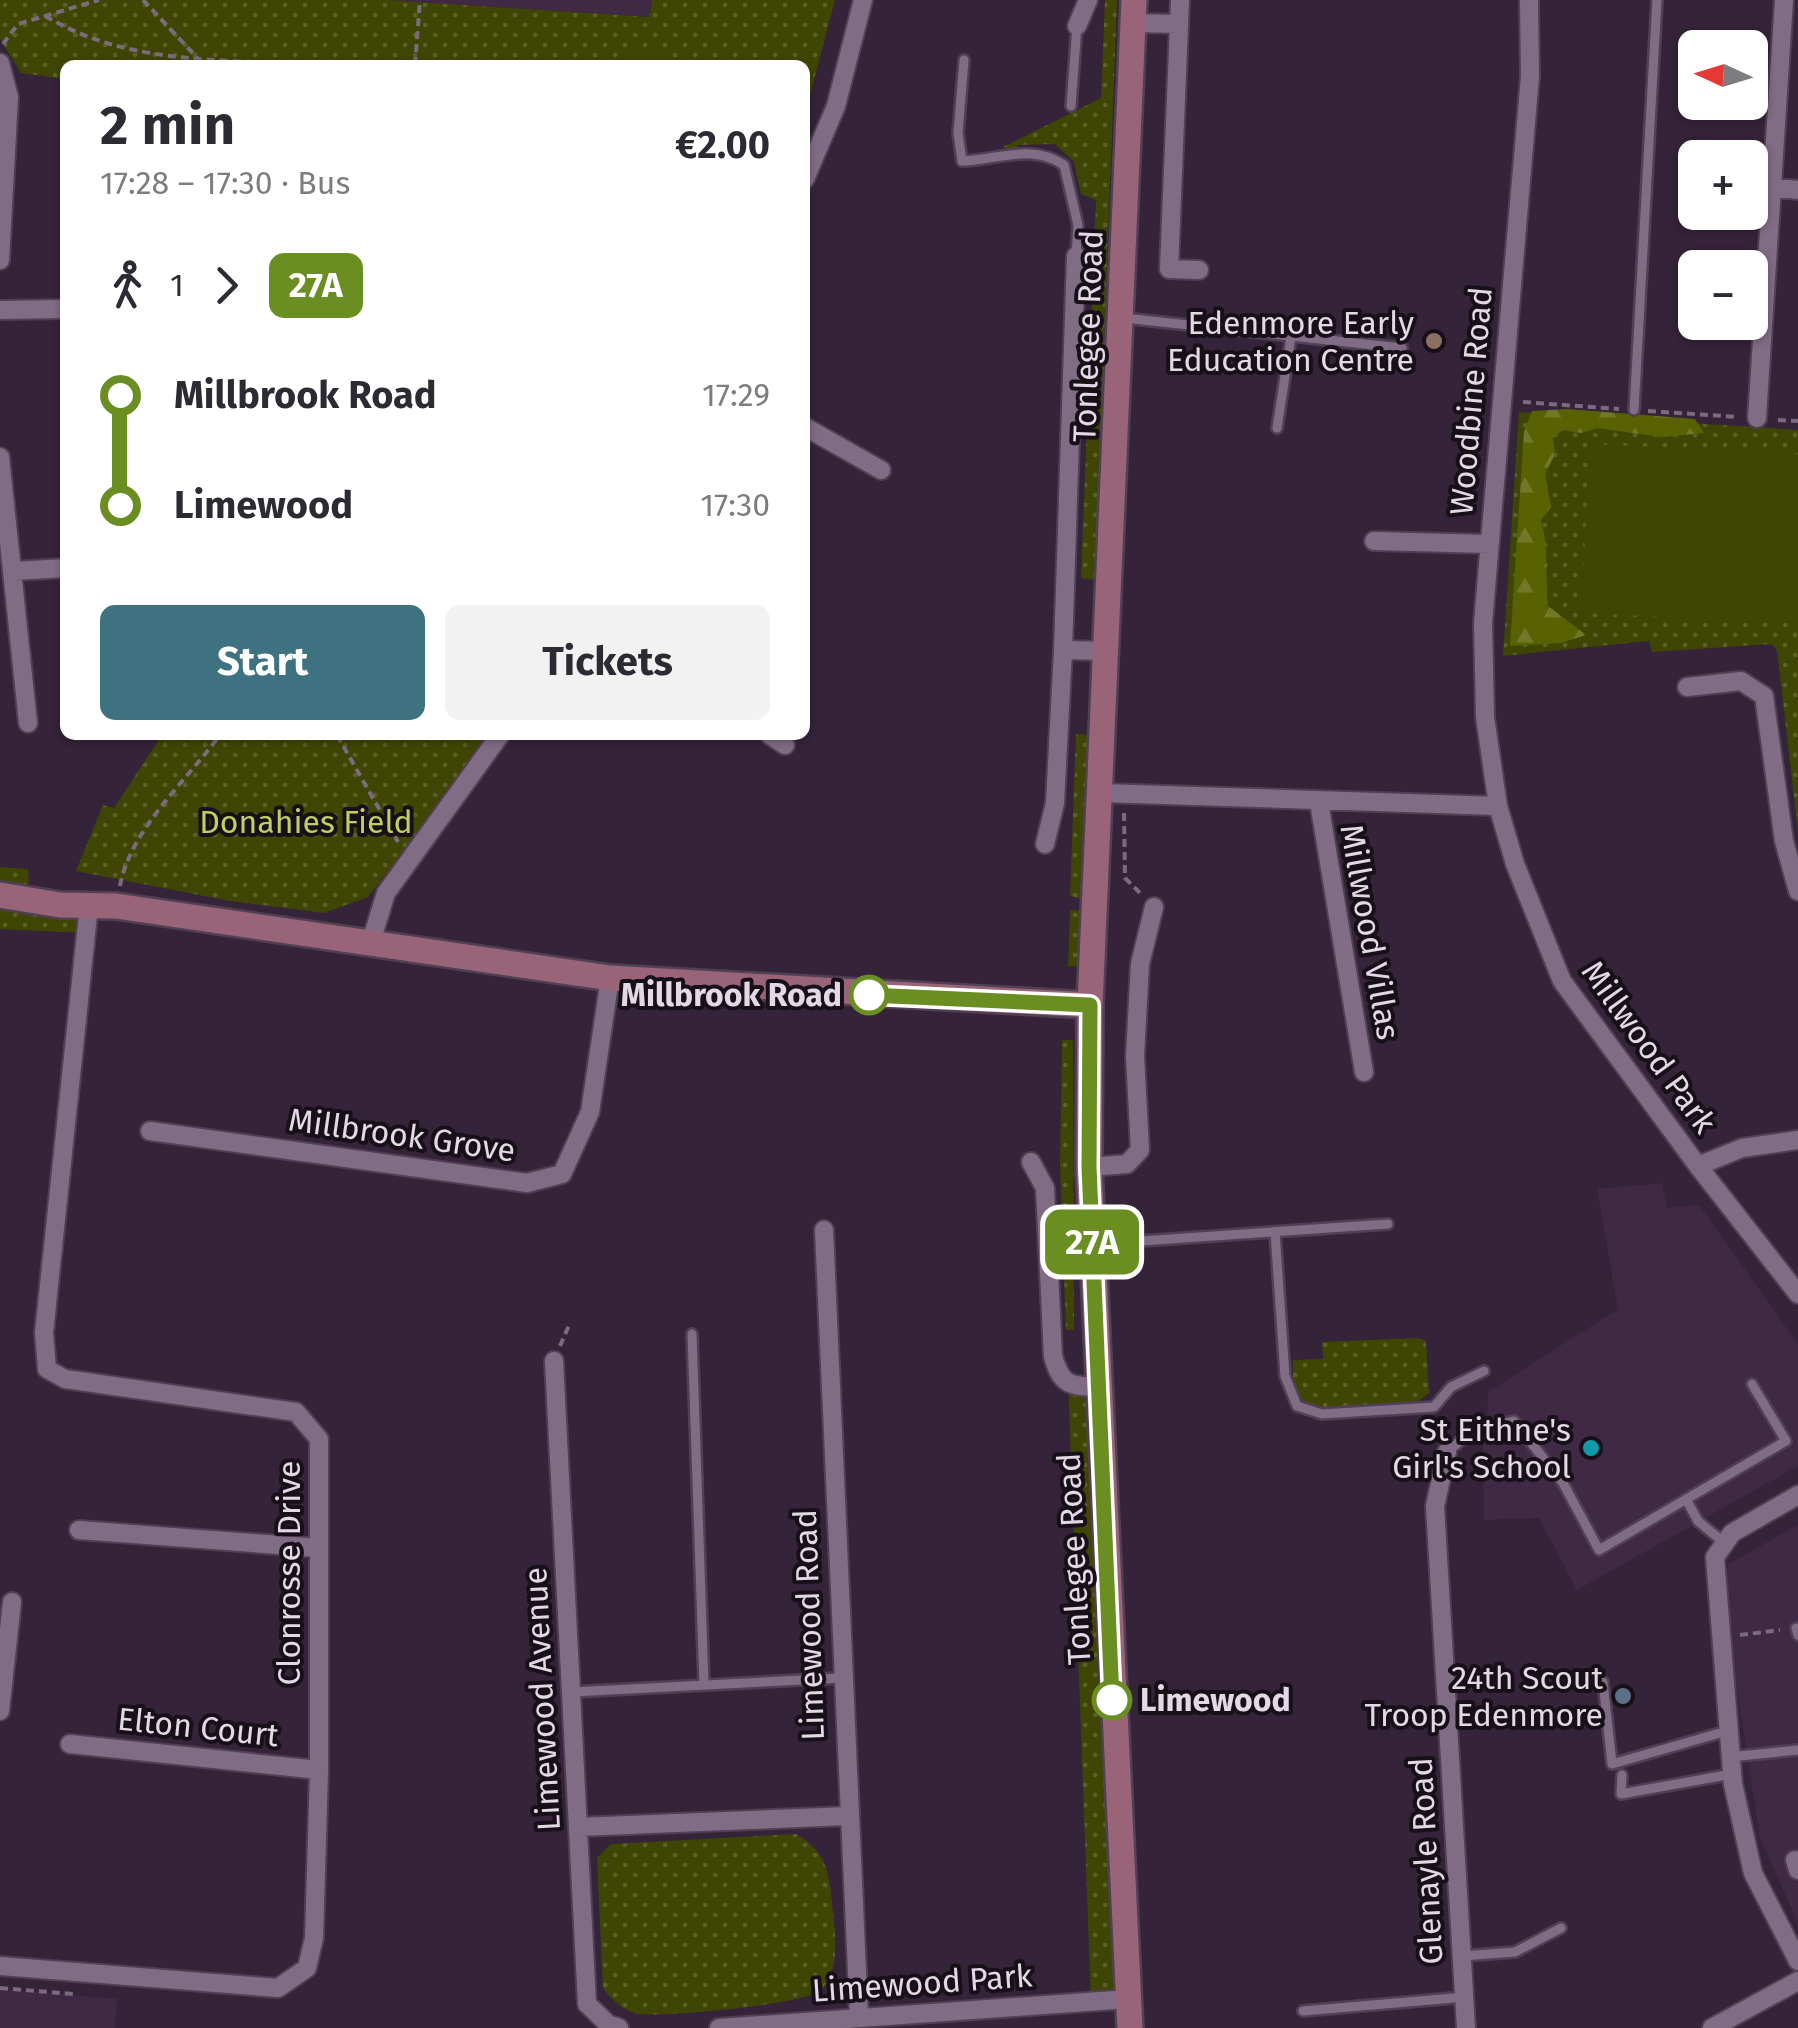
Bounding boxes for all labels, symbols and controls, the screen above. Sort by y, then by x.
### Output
north arrow [1678,30,1768,120]
map controls [1678,30,1768,340]
text: 2 min [100,93,235,159]
text: €2.00 [675,122,770,168]
button: + [1678,140,1768,230]
text: 17:28 – 17:30 · Bus [100,164,350,202]
street label: Tonlegee Road [1065,229,1111,443]
button: − [1678,250,1768,340]
icon: walk [100,258,155,313]
icon: forward [199,258,254,313]
text: 27A [289,264,343,306]
text: 1 [170,266,184,304]
street label: Woodbine Road [1442,285,1500,517]
place label: Edenmore Early Education Centre [1167,304,1414,379]
marker: Edenmore Early Education Centre [1423,330,1445,352]
text: Millbrook Road [174,372,437,418]
text: 17:29 [702,376,770,414]
text: Limewood [174,482,353,528]
text: 17:30 [700,486,770,524]
button: Start [100,605,425,720]
button: Tickets [445,605,770,720]
park label: Donahies Field [199,803,413,841]
street label: Millwood Villas [1332,821,1408,1043]
street label: Millwood Park [1574,953,1725,1141]
place label: Millbrook Road [621,976,842,1014]
marker: Millbrook Road [850,976,888,1014]
street label: Millbrook Grove [286,1100,518,1170]
line badge: 27A [1034,1210,1150,1274]
text: 27A [1065,1221,1119,1263]
place label: St Eithne's Girl's School [1392,1411,1571,1486]
marker: St Eithne's Girl's School [1580,1437,1602,1459]
street label: Tonlegee Road [1049,1452,1099,1666]
street label: Clonrosse Drive [270,1461,308,1685]
street label: Limewood Road [786,1509,832,1741]
street label: Limewood Avenue [516,1566,568,1832]
place label: 24th Scout Troop Edenmore [1364,1659,1603,1734]
marker: Limewood [1093,1681,1131,1719]
place label: Limewood [1140,1681,1291,1719]
marker: 24th Scout Troop Edenmore [1612,1685,1634,1707]
street label: Elton Court [116,1700,281,1754]
street label: Glenayle Road [1402,1757,1450,1965]
street label: Limewood Park [811,1956,1034,2010]

